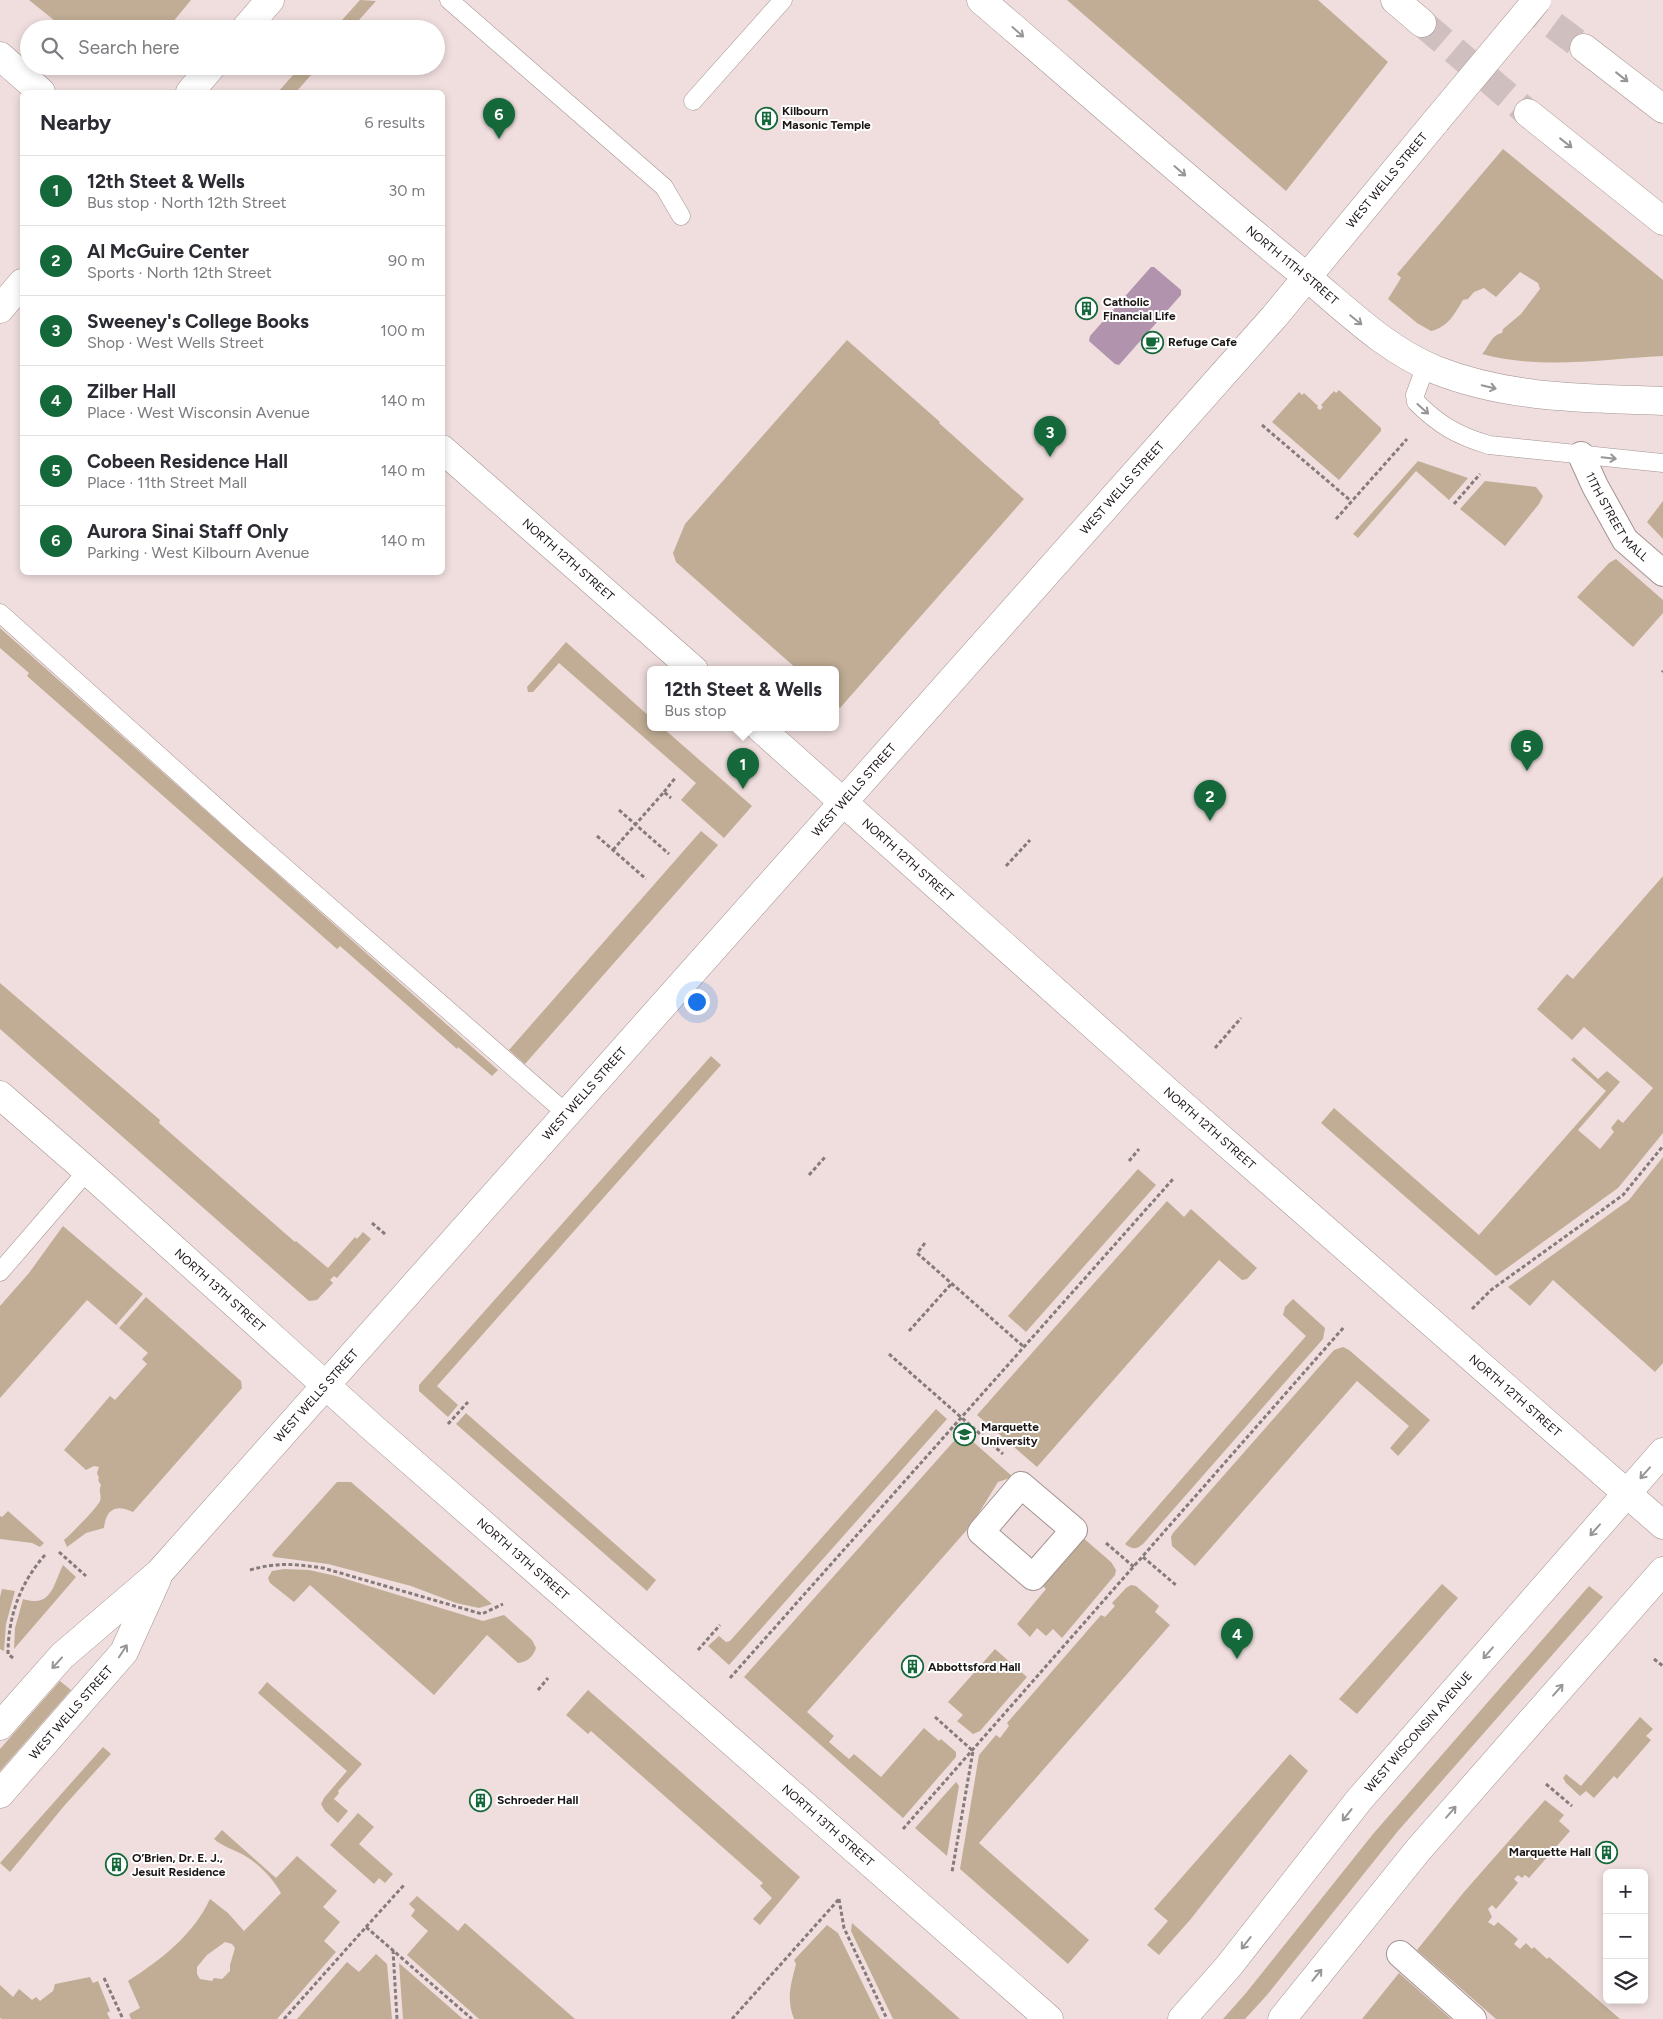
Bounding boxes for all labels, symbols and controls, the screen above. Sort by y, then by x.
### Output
search box [20,20,445,75]
one-way arrow [1011,26,1024,37]
icon: search [38,34,66,62]
text: Search here [78,36,180,59]
one-way arrow [1615,72,1628,83]
pin: 6 [483,98,515,139]
place label: Kilbourn Masonic Temple [782,104,871,132]
building icon: Kilbourn Masonic Temple [754,106,778,130]
text: Nearby [40,110,111,135]
text: 6 results [364,113,425,132]
street label: WEST WELLS STREET [1344,130,1431,231]
one-way arrow [1559,138,1573,148]
one-way arrow [1174,165,1187,177]
text: 12th Steet & Wells [87,170,245,193]
text: 1 [53,181,59,200]
text: 30 m [388,181,425,200]
text: Bus stop · North 12th Street [87,193,287,212]
street label: NORTH 11TH STREET [1243,223,1341,308]
text: Al McGuire Center [87,240,249,263]
text: 2 [51,251,61,270]
text: 90 m [388,251,425,270]
text: Sports · North 12th Street [87,263,272,282]
place label: Catholic Financial Life [1103,295,1176,323]
building icon: Catholic Financial Life [1075,297,1099,321]
text: Sweeney's College Books [87,310,309,333]
one-way arrow [1350,314,1363,325]
text: 3 [52,321,60,340]
text: 100 m [380,321,425,340]
cafe icon: Refuge Cafe [1140,330,1164,354]
text: Shop · West Wells Street [87,333,264,352]
place label: Refuge Cafe [1168,335,1237,349]
text: Zilber Hall [87,380,176,403]
one-way arrow [1480,383,1496,392]
text: 4 [51,391,61,410]
text: 140 m [381,391,425,410]
text: Place · West Wisconsin Avenue [87,403,310,422]
one-way arrow [1416,403,1429,414]
pin: 3 [1034,416,1066,457]
street label: WEST WELLS STREET [1077,438,1167,537]
text: Cobeen Residence Hall [87,450,288,473]
one-way arrow [1601,453,1617,462]
text: 5 [51,461,61,480]
text: 140 m [381,461,425,480]
street label: 11TH STREET MALL [1583,470,1652,564]
text: Place · 11th Street Mall [87,473,247,492]
street label: NORTH 12TH STREET [520,516,617,604]
text: Aurora Sinai Staff Only [87,520,288,543]
text: 6 [51,531,61,550]
text: 140 m [381,531,425,550]
text: Parking · West Kilbourn Avenue [87,543,309,562]
popup [647,666,839,731]
text: 12th Steet & Wells [664,678,822,701]
text: Bus stop [664,701,726,720]
pin: 5 [1511,730,1543,771]
street label: WEST WELLS STREET [809,741,899,839]
pin: 1 [727,748,759,789]
pin: 2 [1194,780,1226,821]
street label: NORTH 12TH STREET [859,816,957,904]
your location [684,989,710,1015]
street label: WEST WELLS STREET [540,1044,630,1143]
street label: NORTH 12TH STREET [1161,1084,1259,1173]
street label: NORTH 13TH STREET [172,1246,268,1335]
street label: WEST WELLS STREET [271,1346,361,1445]
street label: NORTH 12TH STREET [1466,1352,1564,1440]
place label: Marquette University [981,1420,1039,1448]
school or university icon: Marquette University [953,1422,977,1446]
one-way arrow [1639,1466,1651,1479]
street label: NORTH 13TH STREET [474,1515,572,1603]
one-way arrow [1589,1524,1601,1537]
pin: 4 [1221,1618,1253,1659]
one-way arrow [118,1645,128,1659]
one-way arrow [1482,1646,1494,1659]
building icon: Abbottsford Hall [900,1655,924,1679]
one-way arrow [51,1656,63,1669]
place label: Abbottsford Hall [928,1660,1021,1674]
street label: WEST WELLS STREET [26,1663,116,1762]
street label: WEST WISCONSIN AVENUE [1362,1669,1475,1795]
one-way arrow [1552,1683,1564,1696]
street label: NORTH 13TH STREET [779,1782,877,1870]
building icon: Schroeder Hall [469,1788,493,1812]
place label: Schroeder Hall [497,1793,578,1807]
one-way arrow [1445,1805,1457,1818]
one-way arrow [1341,1808,1352,1821]
building icon: Marquette Hall [1595,1840,1619,1864]
place label: Marquette Hall [1509,1845,1591,1859]
place label: O’Brien, Dr. E. J., Jesuit Residence [132,1851,226,1879]
building icon: O’Brien, Dr. E. J., Jesuit Residence [104,1853,128,1877]
map controls [1603,1869,1648,2004]
button: + [1603,1869,1648,1914]
button: − [1603,1914,1648,1959]
one-way arrow [1241,1936,1252,1949]
button: layers [1603,1959,1648,2004]
one-way arrow [1312,1969,1323,1982]

